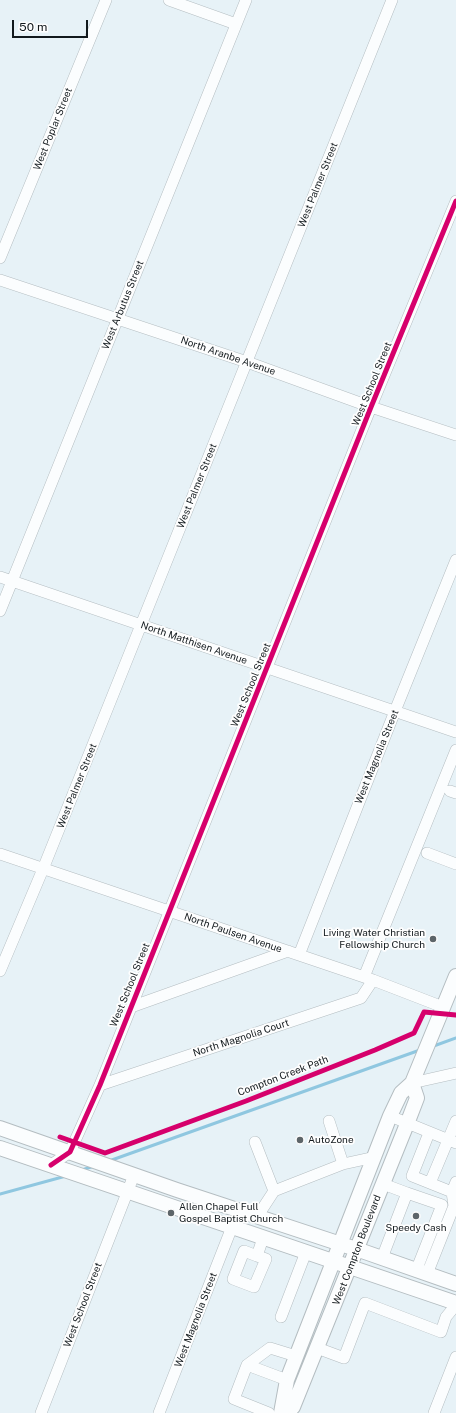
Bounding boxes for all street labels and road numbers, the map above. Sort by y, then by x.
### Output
street label: West Poplar Street [31,86,75,172]
street label: West Palmer Street [295,141,341,229]
street label: West Arbutus Street [100,259,146,351]
street label: North Aranbe Avenue [179,334,277,378]
street label: West School Street [350,340,394,428]
street label: West Palmer Street [174,442,220,530]
street label: North Matthisen Avenue [139,619,249,667]
street label: West School Street [229,641,273,729]
street label: West Magnolia Street [353,708,401,806]
street label: West Palmer Street [54,742,100,830]
street label: North Paulsen Avenue [182,911,284,955]
street label: West School Street [108,941,152,1029]
street label: North Magnolia Court [191,1017,291,1059]
street label: Compton Creek Path [236,1053,330,1099]
street label: West Compton Boulevard [330,1193,384,1307]
street label: West School Street [61,1261,105,1349]
street label: West Magnolia Street [172,1271,220,1369]

